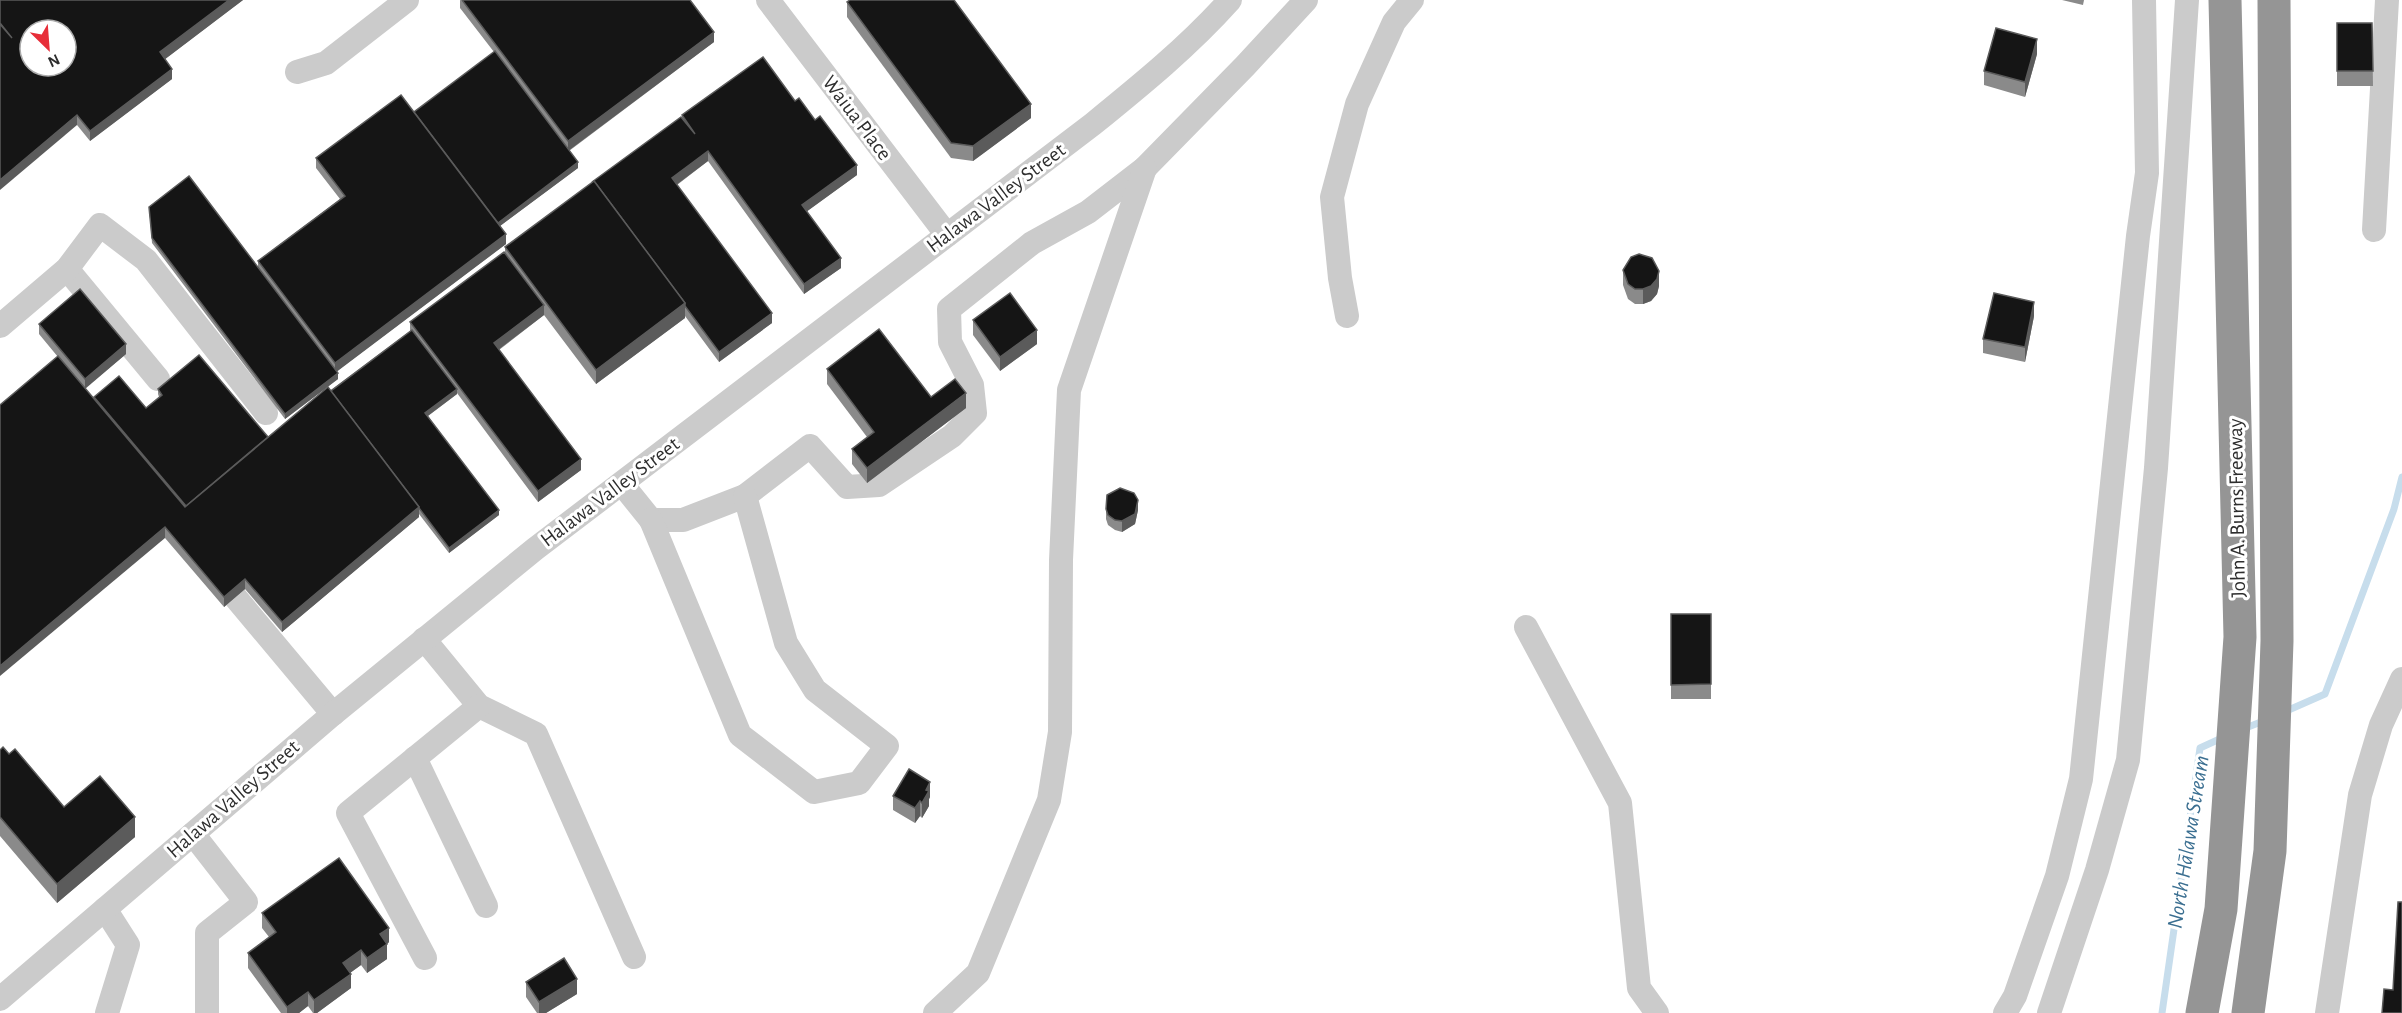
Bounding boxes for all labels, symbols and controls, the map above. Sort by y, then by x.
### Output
north arrow [18,18,78,78]
text: N [45,51,62,70]
street label: Waiua Place [819,72,895,164]
street label: Halawa Valley Street [923,139,1069,257]
street label: John A. Burns Freeway [2225,418,2249,598]
street label: Halawa Valley Street [537,433,683,551]
street label: Halawa Valley Street [163,736,303,862]
water label: North Hālawa Stream [2163,754,2213,930]

